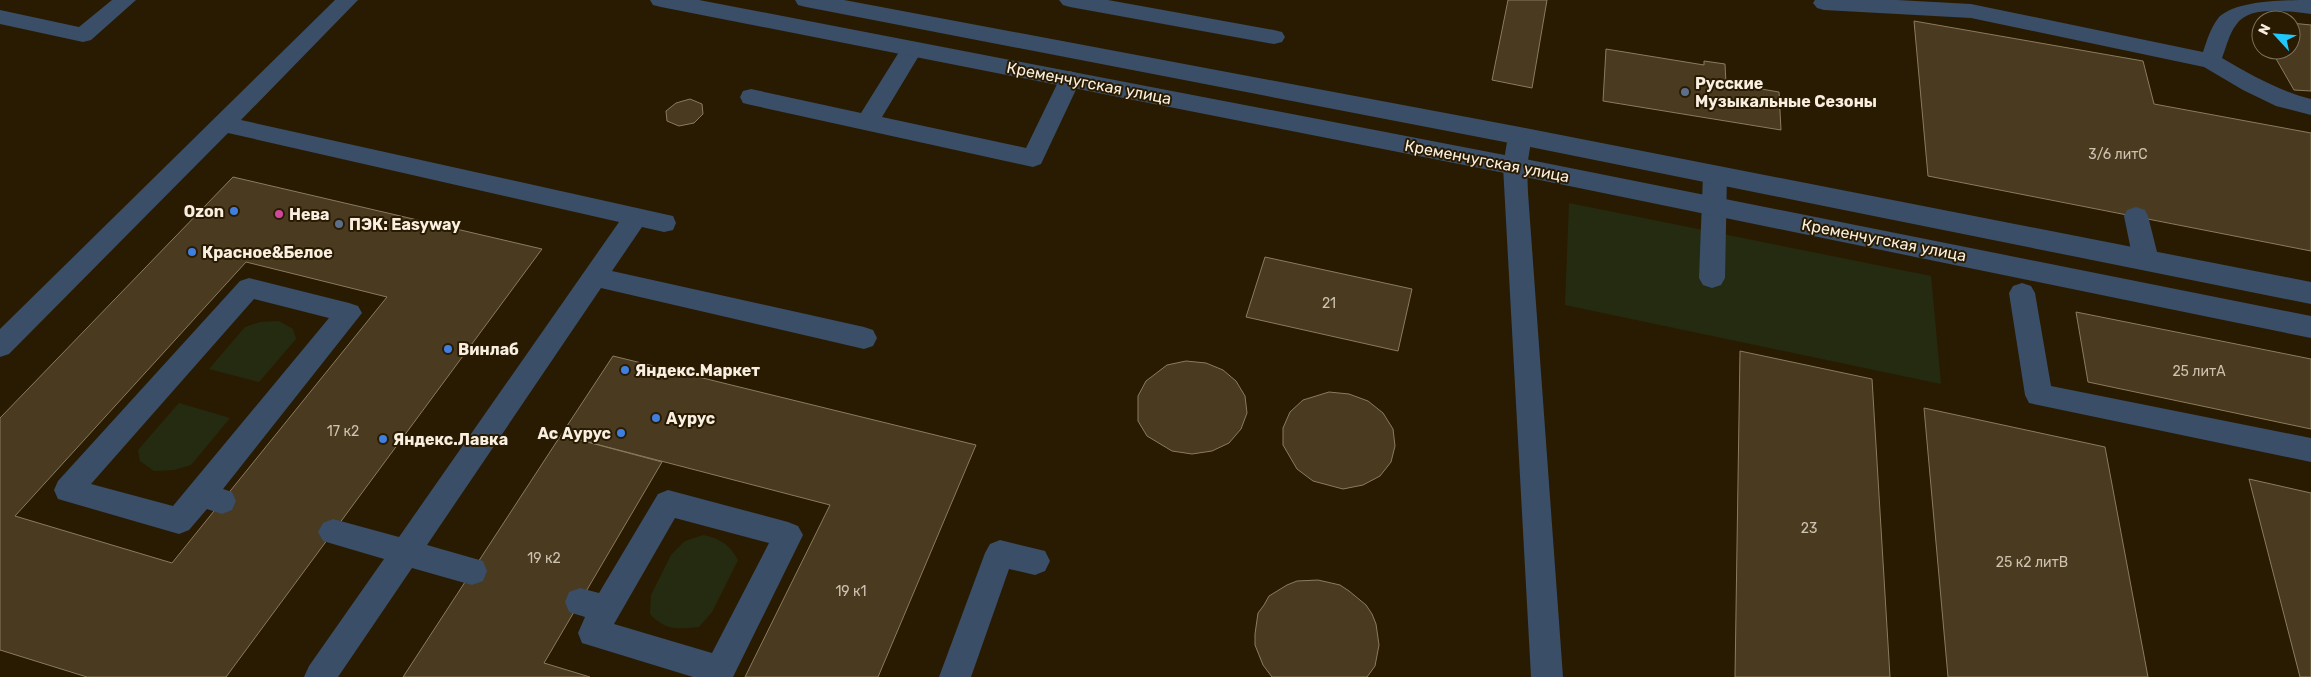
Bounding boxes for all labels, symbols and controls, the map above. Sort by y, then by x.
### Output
north arrow [2251,10,2301,60]
text: N [2255,21,2275,38]
street label: Кременчугская улица [1005,58,1173,108]
place label: Русские Музыкальные Сезоны [1695,74,1877,111]
marker: Русские Музыкальные Сезоны [1679,86,1691,98]
street label: Кременчугская улица [1403,136,1571,186]
house number: 3/6 литС [2088,146,2148,163]
place label: Ozon [184,202,224,221]
marker: Ozon [228,205,240,217]
place label: Нева [289,205,330,224]
marker: Нева [273,208,285,220]
place label: ПЭК: Easyway [349,215,461,234]
street label: Кременчугская улица [1800,215,1968,265]
marker: ПЭК: Easyway [333,218,345,230]
place label: Красное&Белое [202,243,333,262]
marker: Красное&Белое [186,246,198,258]
house number: 21 [1322,295,1336,312]
place label: Винлаб [458,340,519,359]
marker: Винлаб [442,343,454,355]
place label: Яндекс.Маркет [635,361,760,380]
house number: 25 литА [2172,363,2226,380]
marker: Яндекс.Маркет [619,364,631,376]
place label: Аурус [666,409,715,428]
marker: Аурус [650,412,662,424]
house number: 17 к2 [327,423,359,440]
place label: Ас Аурус [537,424,611,443]
marker: Ас Аурус [615,427,627,439]
place label: Яндекс.Лавка [393,430,508,449]
marker: Яндекс.Лавка [377,433,389,445]
house number: 23 [1801,520,1817,537]
house number: 19 к2 [527,550,561,567]
house number: 25 к2 литВ [1996,554,2068,571]
house number: 19 к1 [835,583,867,600]

